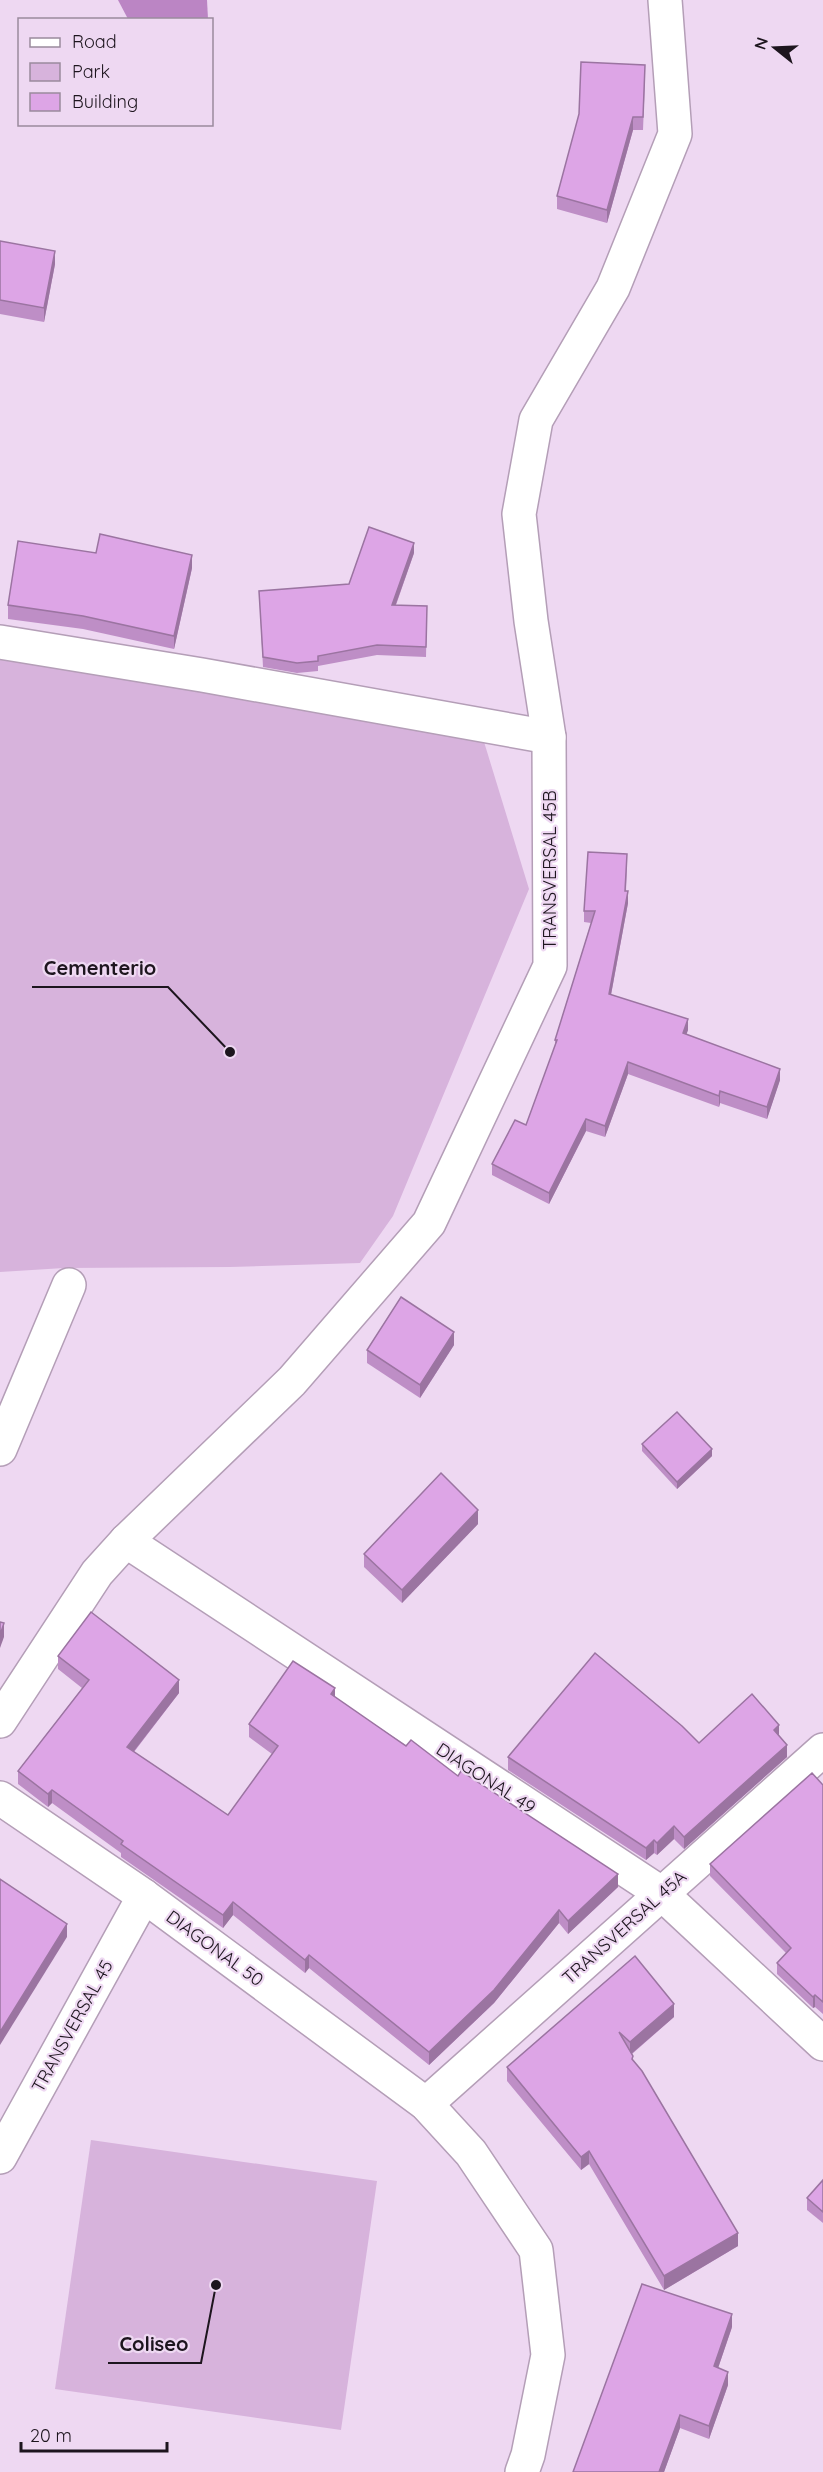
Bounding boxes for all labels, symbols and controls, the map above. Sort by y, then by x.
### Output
legend [18,18,213,126]
north arrow [745,18,805,78]
text: Road [72,30,117,53]
text: N [749,35,772,52]
text: Park [72,60,110,83]
text: Building [72,90,138,113]
street label: TRANSVERSAL 45B [538,790,561,950]
callout: Cementerio [32,949,168,987]
text: Cementerio [44,955,156,980]
street label: DIAGONAL 49 [432,1737,540,1819]
street label: TRANSVERSAL 45A [557,1865,691,1989]
street label: DIAGONAL 50 [162,1905,268,1991]
street label: TRANSVERSAL 45 [26,1956,118,2096]
callout: Coliseo [108,2325,201,2363]
text: Coliseo [119,2331,189,2356]
scale bar [21,2415,166,2453]
text: 20 m [30,2424,72,2447]

